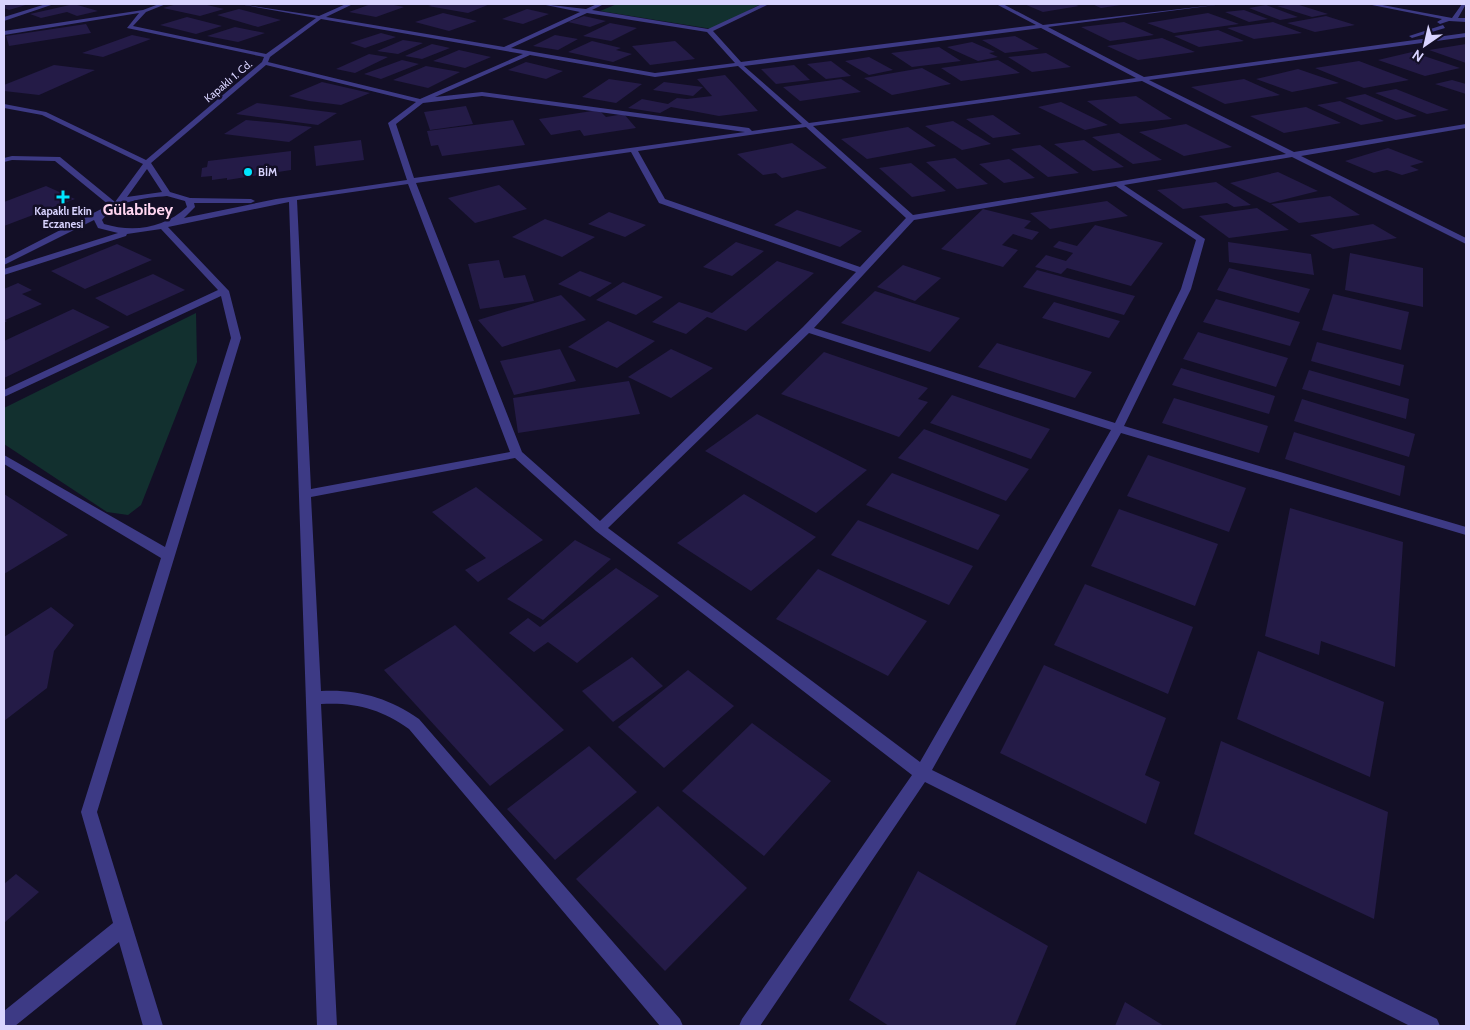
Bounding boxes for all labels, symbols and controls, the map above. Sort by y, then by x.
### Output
north arrow [1400,20,1450,70]
text: N [1409,46,1427,66]
street label: Kapaklı 1. Cd. [201,57,255,105]
place label: BİM [258,165,277,179]
marker: BİM [242,166,254,178]
marker: Kapaklı Ekin Eczanesi [57,191,69,203]
district label: Gülabibey [103,200,174,219]
place label: Kapaklı Ekin Eczanesi [34,204,92,231]

